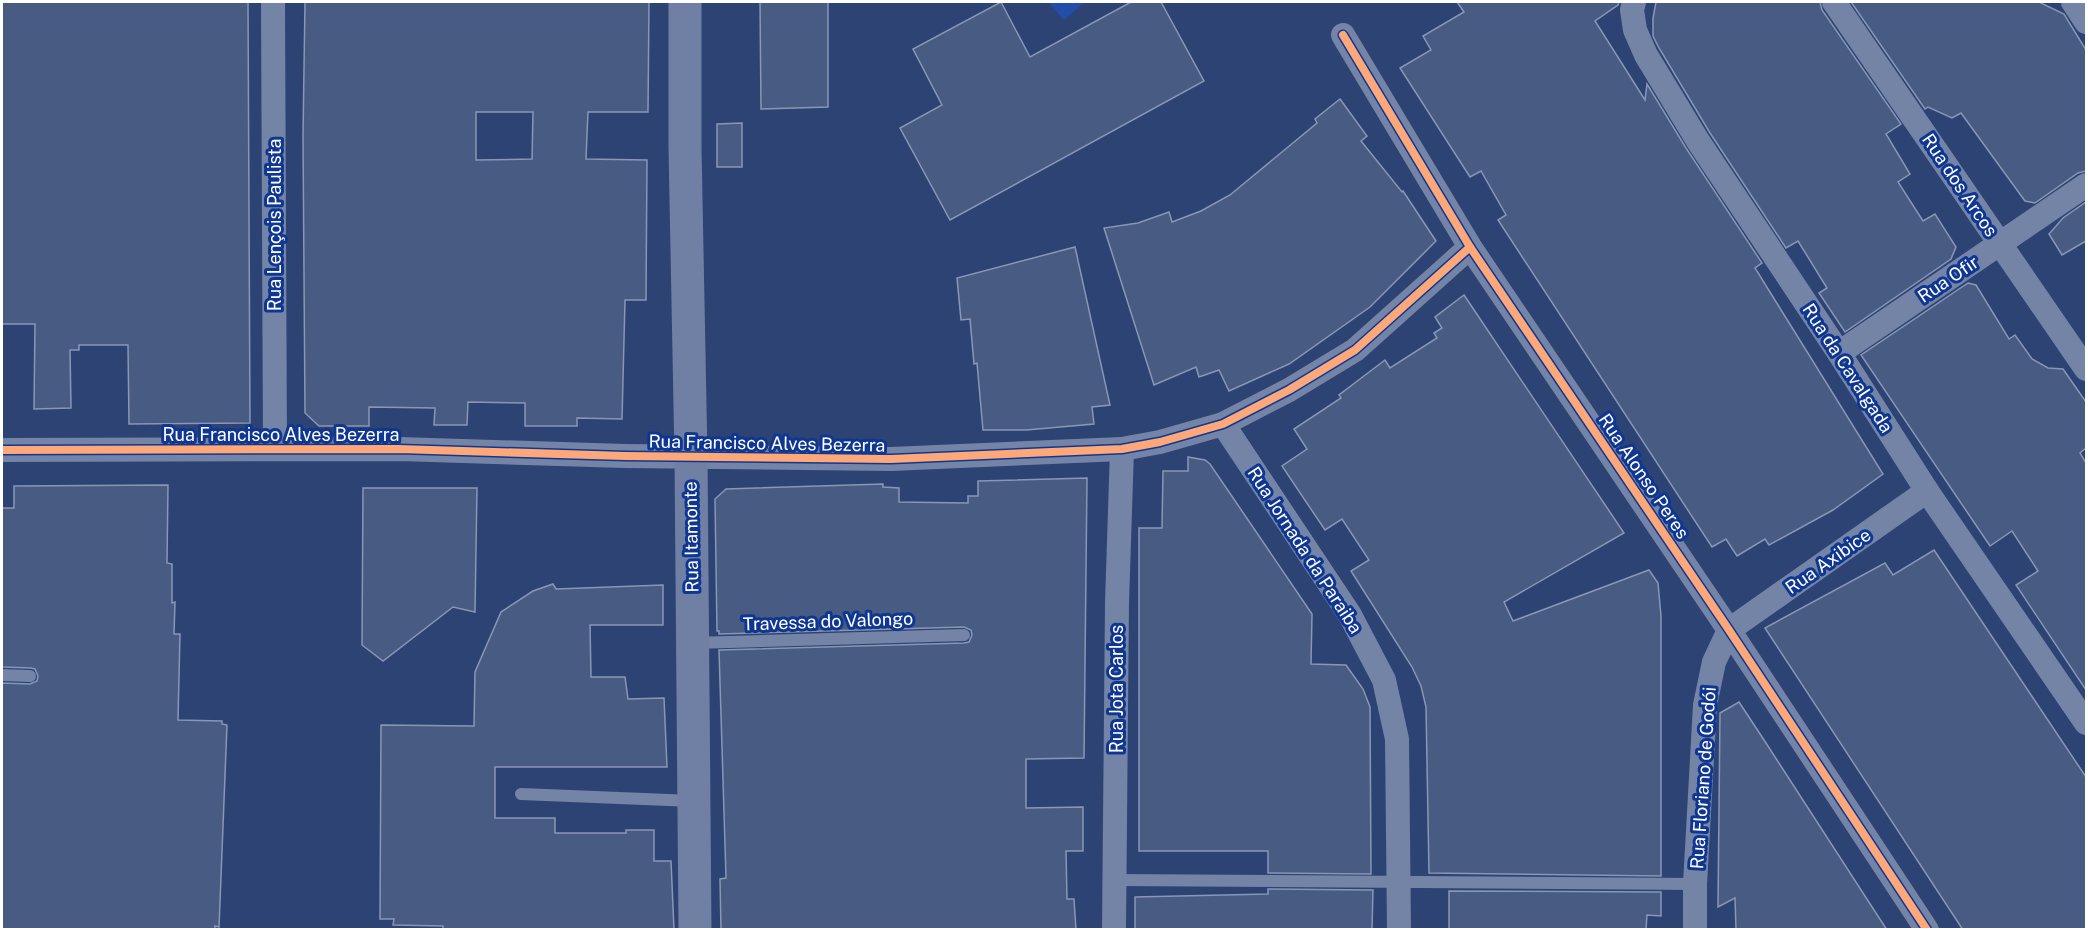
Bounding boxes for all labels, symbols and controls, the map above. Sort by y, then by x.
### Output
street label: Rua dos Arcos [1918,130,2002,240]
street label: Rua Lençois Paulista [264,139,285,311]
street label: Rua Ofir [1914,251,1982,307]
street label: Rua da Cavalgada [1798,300,1898,436]
street label: Rua Alonso Peres [1594,410,1694,542]
street label: Rua Francisco Alves Bezerra [163,424,399,445]
street label: Rua Francisco Alves Bezerra [648,430,886,456]
street label: Rua Jornada da Paraiba [1243,463,1367,637]
street label: Rua Itamonte [680,481,702,593]
street label: Rua Axibice [1781,524,1875,598]
street label: Travessa do Valongo [742,608,914,634]
street label: Rua Jota Carlos [1106,625,1127,753]
street label: Rua Floriano de Godói [1686,686,1720,870]

